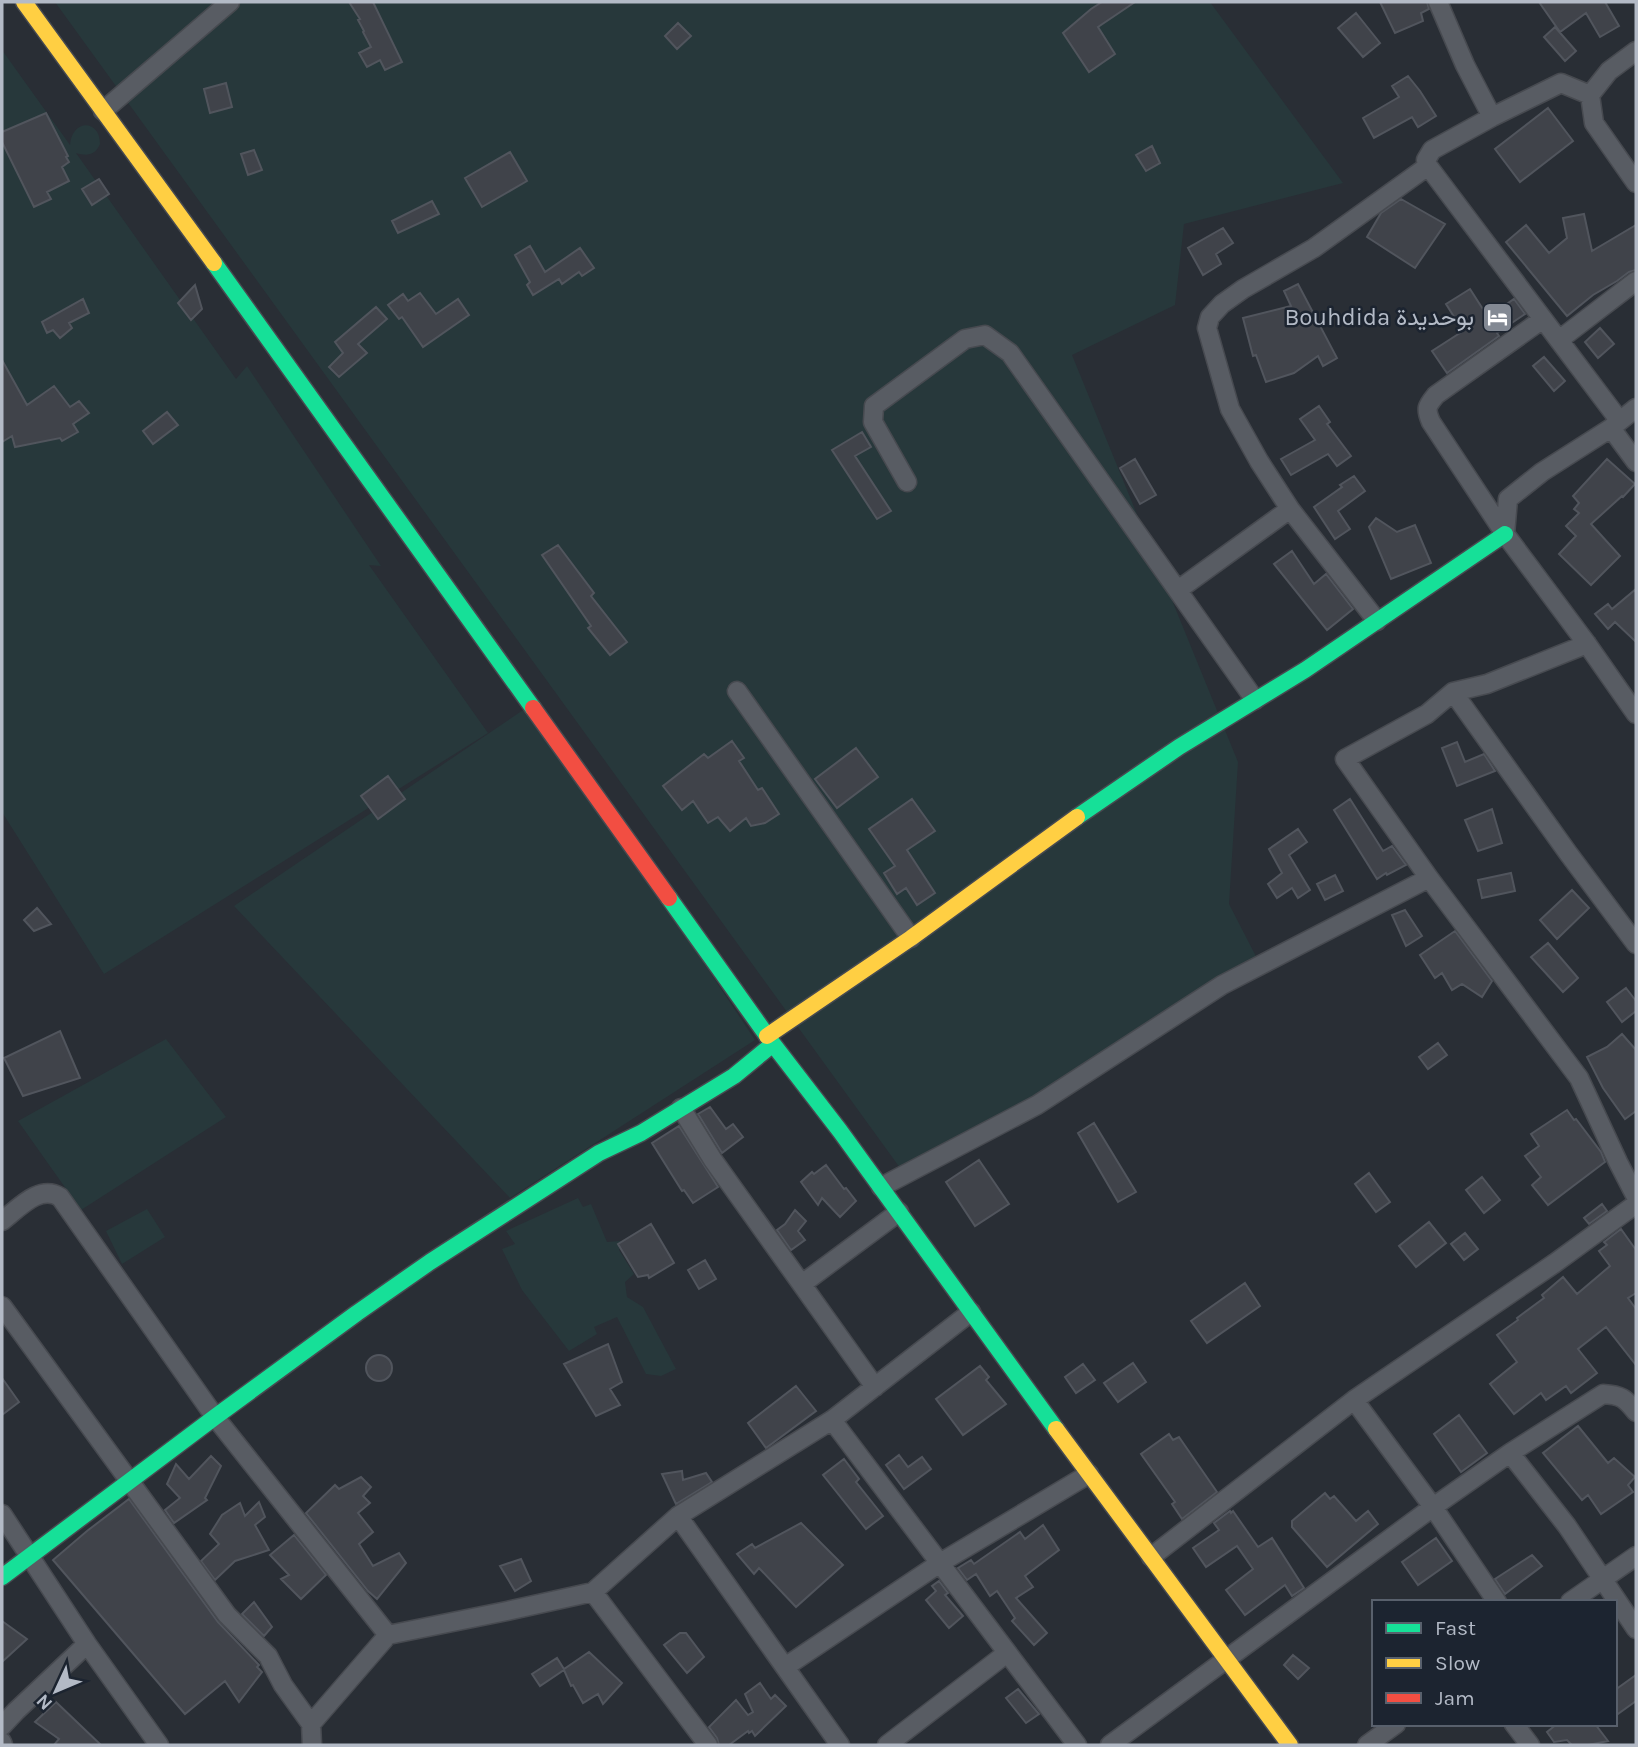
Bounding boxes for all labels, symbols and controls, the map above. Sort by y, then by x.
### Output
hotel icon: Bouhdida بوحديدة [1480,300,1514,334]
place label: Bouhdida بوحديدة [1284,303,1474,332]
legend [1372,1600,1617,1726]
text: Fast [1435,1616,1476,1640]
text: Slow [1435,1651,1480,1675]
north arrow [21,1656,91,1726]
text: Jam [1435,1686,1475,1710]
text: N [32,1690,57,1715]

